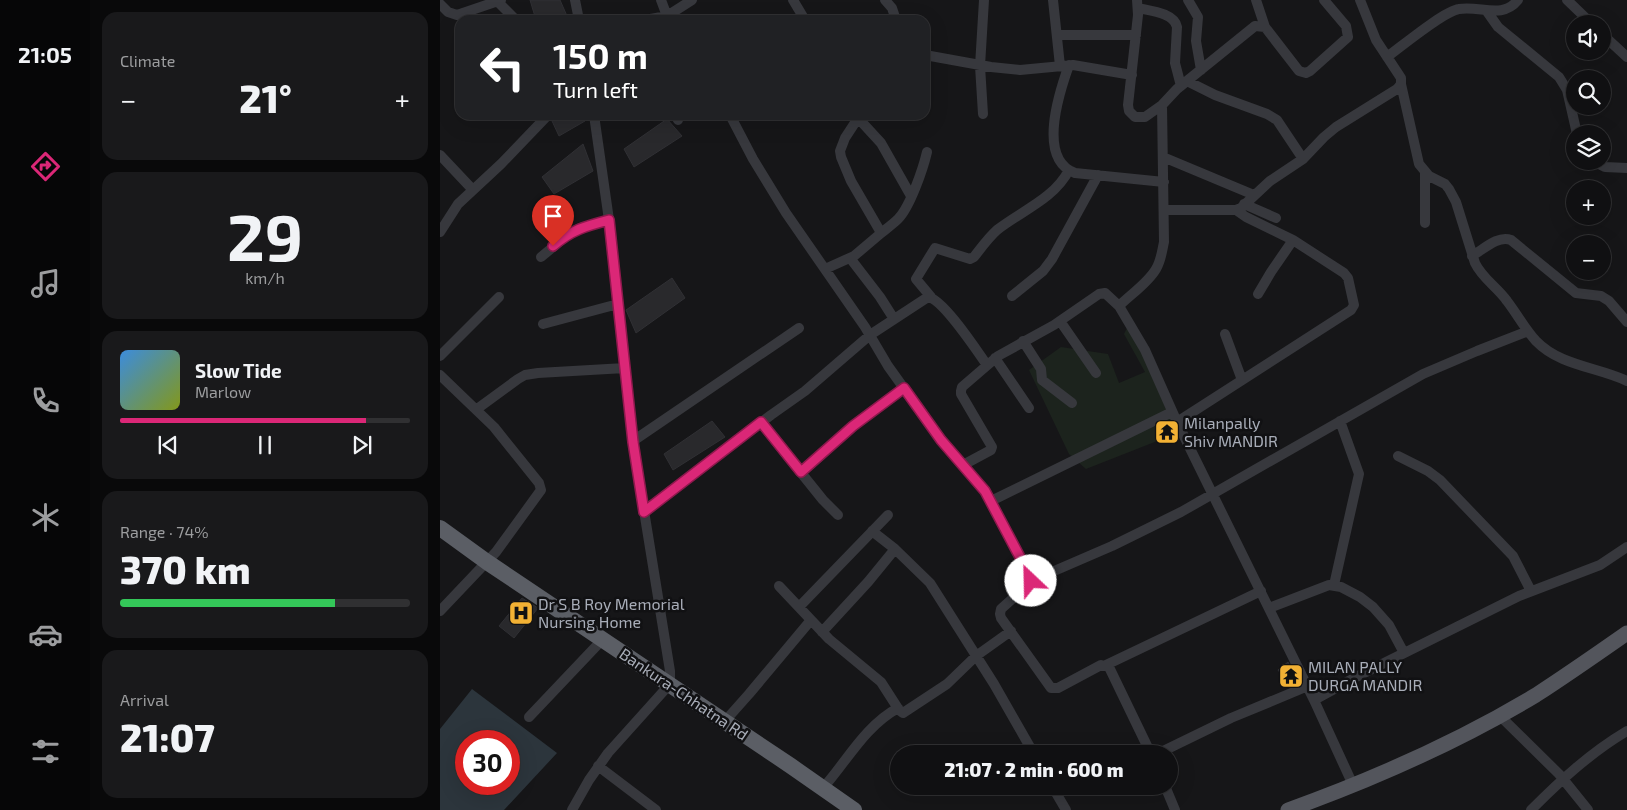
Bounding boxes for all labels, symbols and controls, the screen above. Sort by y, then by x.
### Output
map controls [1566,15,1611,280]
button: sound [1566,15,1611,60]
text: 150 m [553,34,648,76]
icon: left [470,35,535,100]
text: 21:05 [18,41,72,67]
text: Climate [120,51,175,70]
button: search [1566,70,1611,115]
text: 21° [239,75,292,121]
text: Turn left [553,76,638,102]
text: − [120,82,136,116]
text: + [395,82,410,116]
button: layers [1566,125,1611,170]
icon: directions [28,149,63,184]
button: + [1566,180,1611,225]
pin [532,195,574,246]
text: 29 [227,196,303,274]
icon: arrive [539,202,567,230]
button: − [1566,235,1611,280]
icon: music [28,266,63,301]
text: km/h [245,268,285,287]
text: Slow Tide [195,359,282,382]
text: Marlow [195,382,251,401]
icon: phone [28,383,63,418]
place label: Milanpally Shiv MANDIR [1184,413,1278,450]
temple icon: Milanpally Shiv MANDIR [1154,419,1180,445]
icon: previous [154,431,182,459]
icon: pause [251,431,279,459]
icon: next [348,431,376,459]
icon: climate [28,500,63,535]
text: Range · 74% [120,522,209,541]
text: 370 km [120,546,251,592]
position arrow [1004,554,1056,606]
place label: Dr S B Roy Memorial Nursing Home [538,594,685,631]
hospital icon: Dr S B Roy Memorial Nursing Home [508,600,534,626]
icon: car [28,617,63,652]
street label: Bankura-Chhatna Rd [616,644,752,744]
place label: MILAN PALLY DURGA MANDIR [1308,657,1422,694]
temple icon: MILAN PALLY DURGA MANDIR [1278,663,1304,689]
text: Arrival [120,690,169,709]
text: 21:07 [120,714,215,760]
speed limit sign: 30 [455,730,520,795]
icon: filters [28,734,63,769]
text: 21:07 · 2 min · 600 m [944,758,1124,781]

